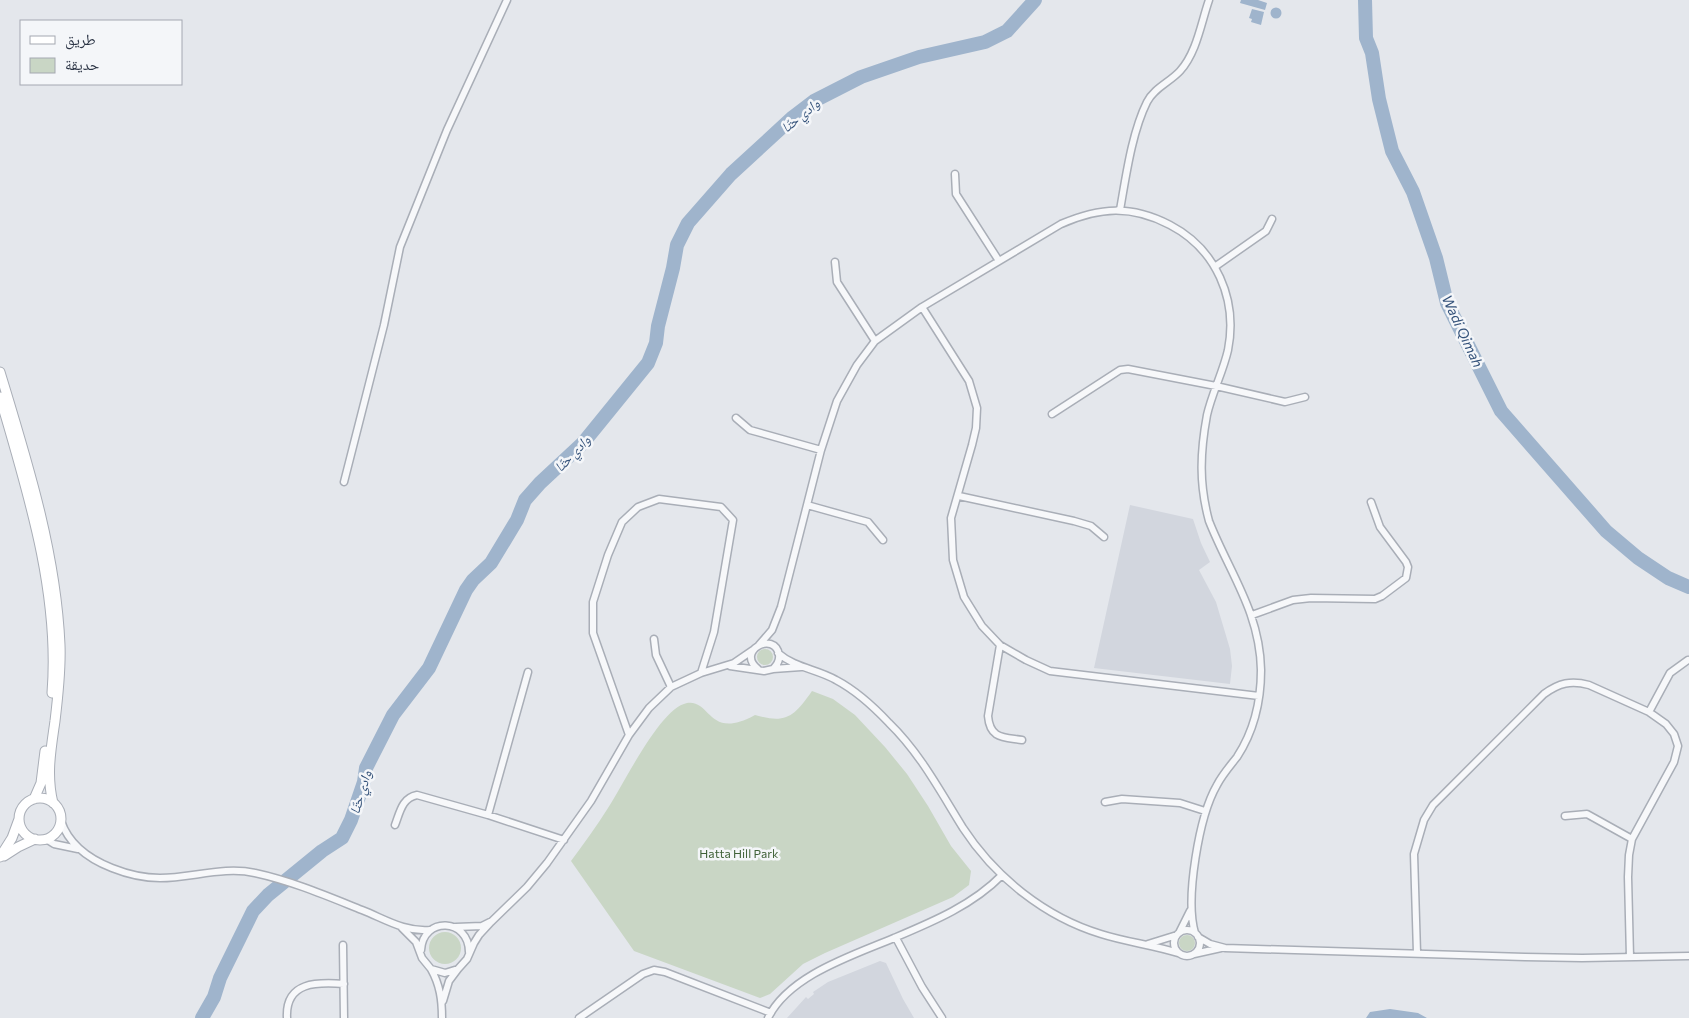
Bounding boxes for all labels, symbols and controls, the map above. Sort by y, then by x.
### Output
legend [20,20,182,85]
text: طريق [65,30,96,50]
text: حديقة [65,55,100,73]
water label: وادي حتّا [777,94,825,138]
water label: Wadi Qimah [1439,292,1487,370]
water label: وادي حتّا [550,431,596,477]
water label: وادي حتّا [345,768,378,817]
park label: Hatta Hill Park [699,846,779,860]

